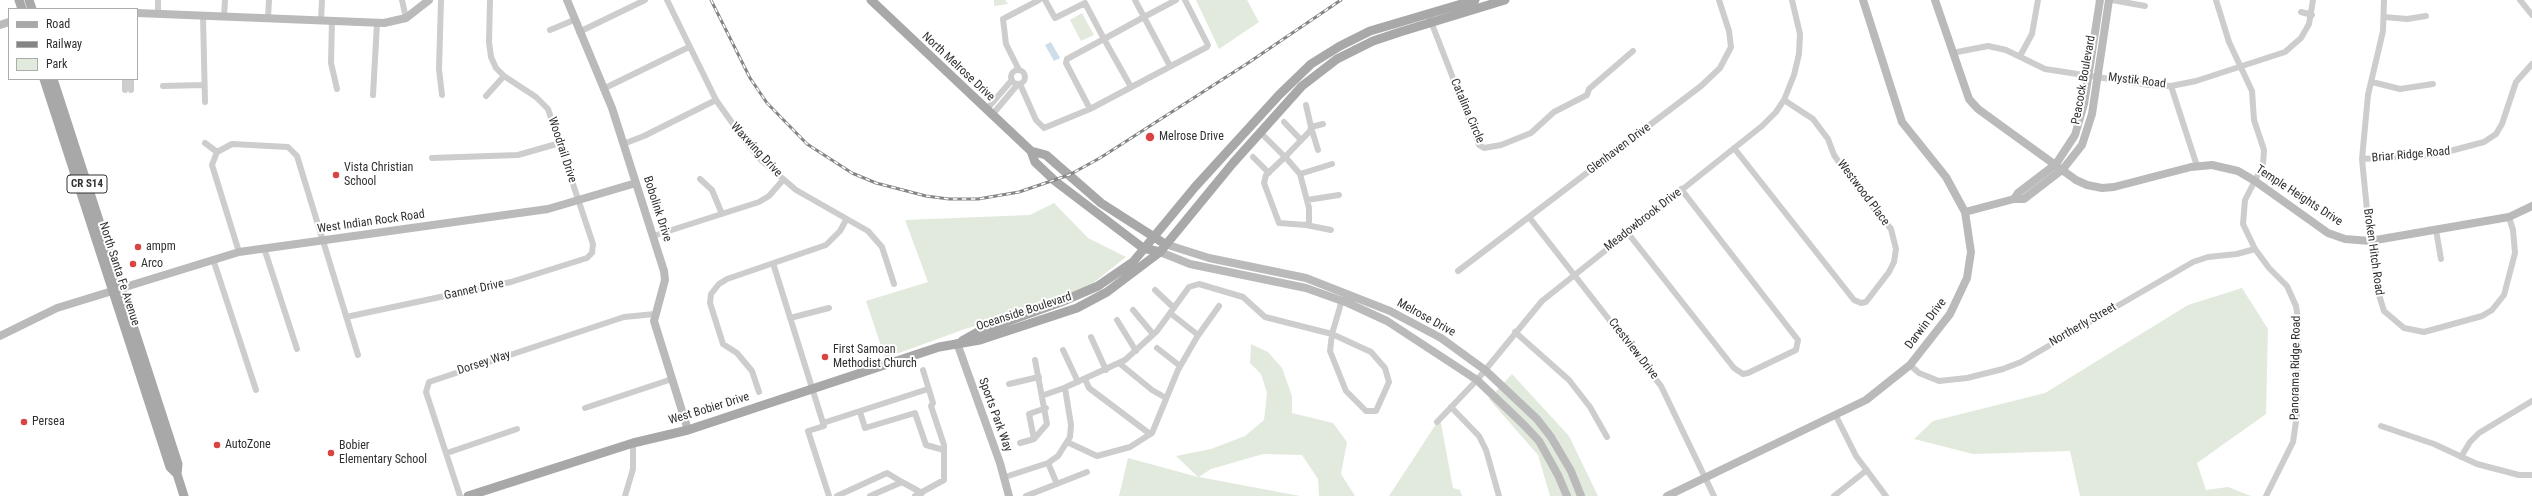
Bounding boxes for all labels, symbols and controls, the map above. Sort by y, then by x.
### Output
legend [8,8,138,80]
text: Road [46,17,70,31]
street label: North Melrose Drive [919,30,997,104]
street label: Peacock Boulevard [2069,34,2099,126]
text: Railway [46,37,82,51]
text: Park [46,57,67,71]
street label: Mystik Road [2107,70,2167,92]
street label: Catalina Circle [1447,77,1487,145]
street label: Woodrail Drive [545,115,579,185]
street label: Waxwing Drive [727,120,785,180]
street label: Glenhaven Drive [1584,120,1654,178]
place label: Melrose Drive [1159,130,1224,144]
marker: Melrose Drive [1144,131,1156,143]
street label: Briar Ridge Road [2371,144,2451,166]
street label: Westwood Place [1834,157,1892,229]
place label: Vista Christian School [344,161,413,189]
street label: Temple Heights Drive [2253,163,2345,229]
marker: Vista Christian School [331,170,341,180]
street label: Bobolink Drive [640,174,674,244]
road number: CR S14 [67,175,107,193]
street label: Meadowbrook Drive [1602,185,1684,255]
street label: West Indian Rock Road [316,207,426,237]
street label: Broken Hitch Road [2360,208,2386,296]
street label: North Santa Fe Avenue [95,220,143,328]
place label: ampm [146,240,176,254]
marker: ampm [133,242,143,252]
place label: Arco [141,257,163,271]
marker: Arco [128,259,138,269]
street label: Gannet Drive [443,277,505,303]
street label: Oceanside Boulevard [974,290,1074,334]
street label: Melrose Drive [1394,296,1458,340]
street label: Darwin Drive [1902,296,1950,352]
street label: Northerly Street [2047,300,2119,350]
street label: Crestview Drive [1605,316,1661,382]
street label: Panorama Ridge Road [2288,316,2304,420]
place label: First Samoan Methodist Church [833,343,917,371]
street label: Dorsey Way [456,348,512,378]
marker: First Samoan Methodist Church [820,352,830,362]
street label: Sports Park Way [975,376,1015,454]
street label: West Bobier Drive [667,390,751,428]
place label: Persea [32,415,65,429]
marker: Persea [19,417,29,427]
place label: AutoZone [225,438,271,452]
place label: Bobier Elementary School [339,439,427,467]
marker: AutoZone [212,440,222,450]
marker: Bobier Elementary School [326,448,336,458]

